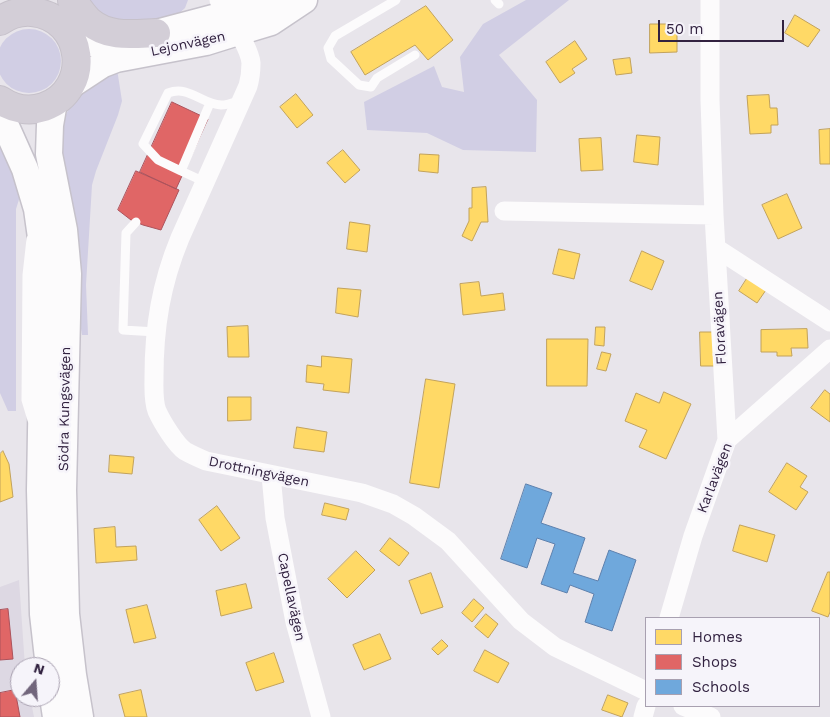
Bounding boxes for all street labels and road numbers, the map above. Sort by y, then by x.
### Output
street label: Lejonvägen [149,28,227,60]
street label: Floravägen [710,291,730,365]
street label: Södra Kungsvägen [56,347,74,471]
street label: Karlavägen [694,441,736,515]
street label: Drottningvägen [207,453,311,491]
street label: Capellavägen [273,551,309,643]

